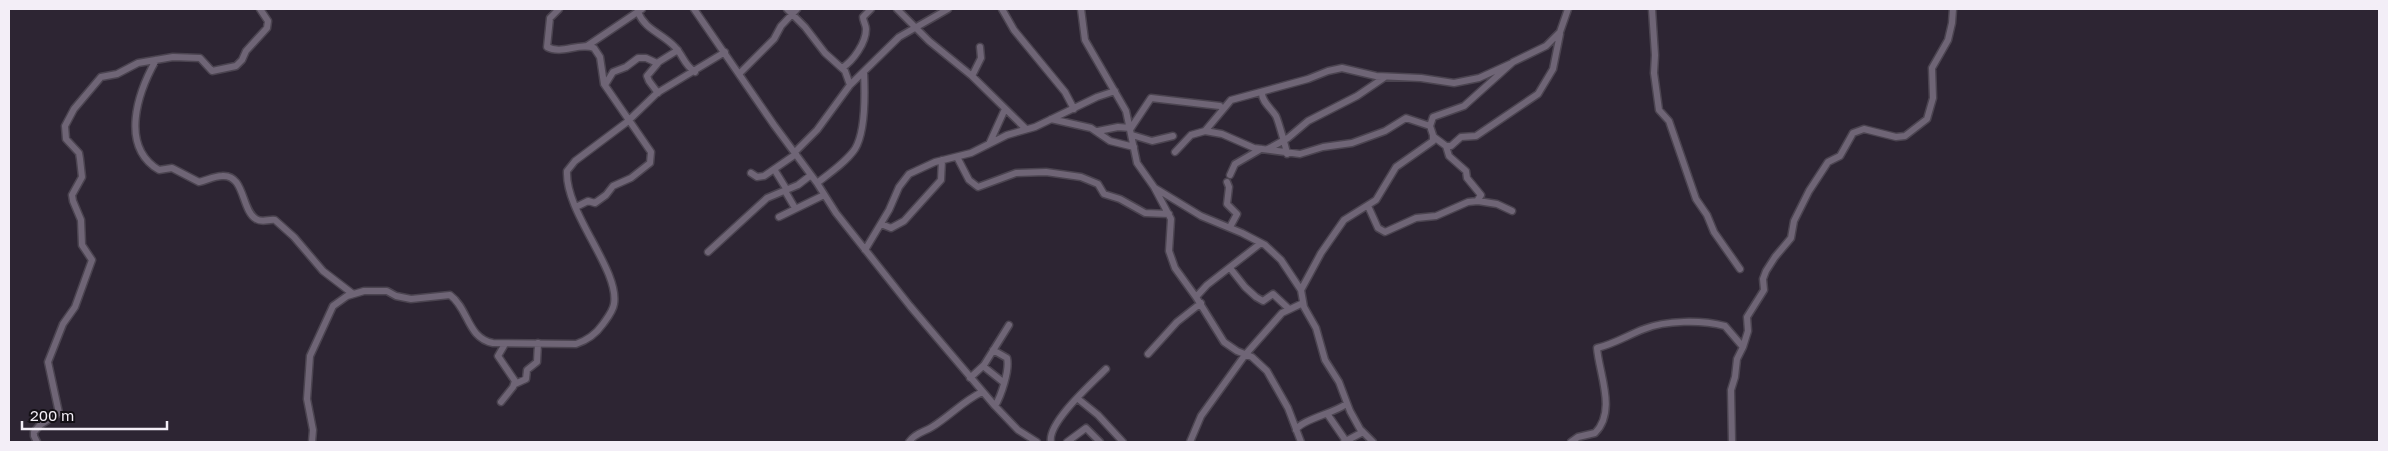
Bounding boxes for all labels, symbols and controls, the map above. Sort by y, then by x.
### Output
scale bar [22,398,168,430]
text: 200 m [30,406,74,424]

